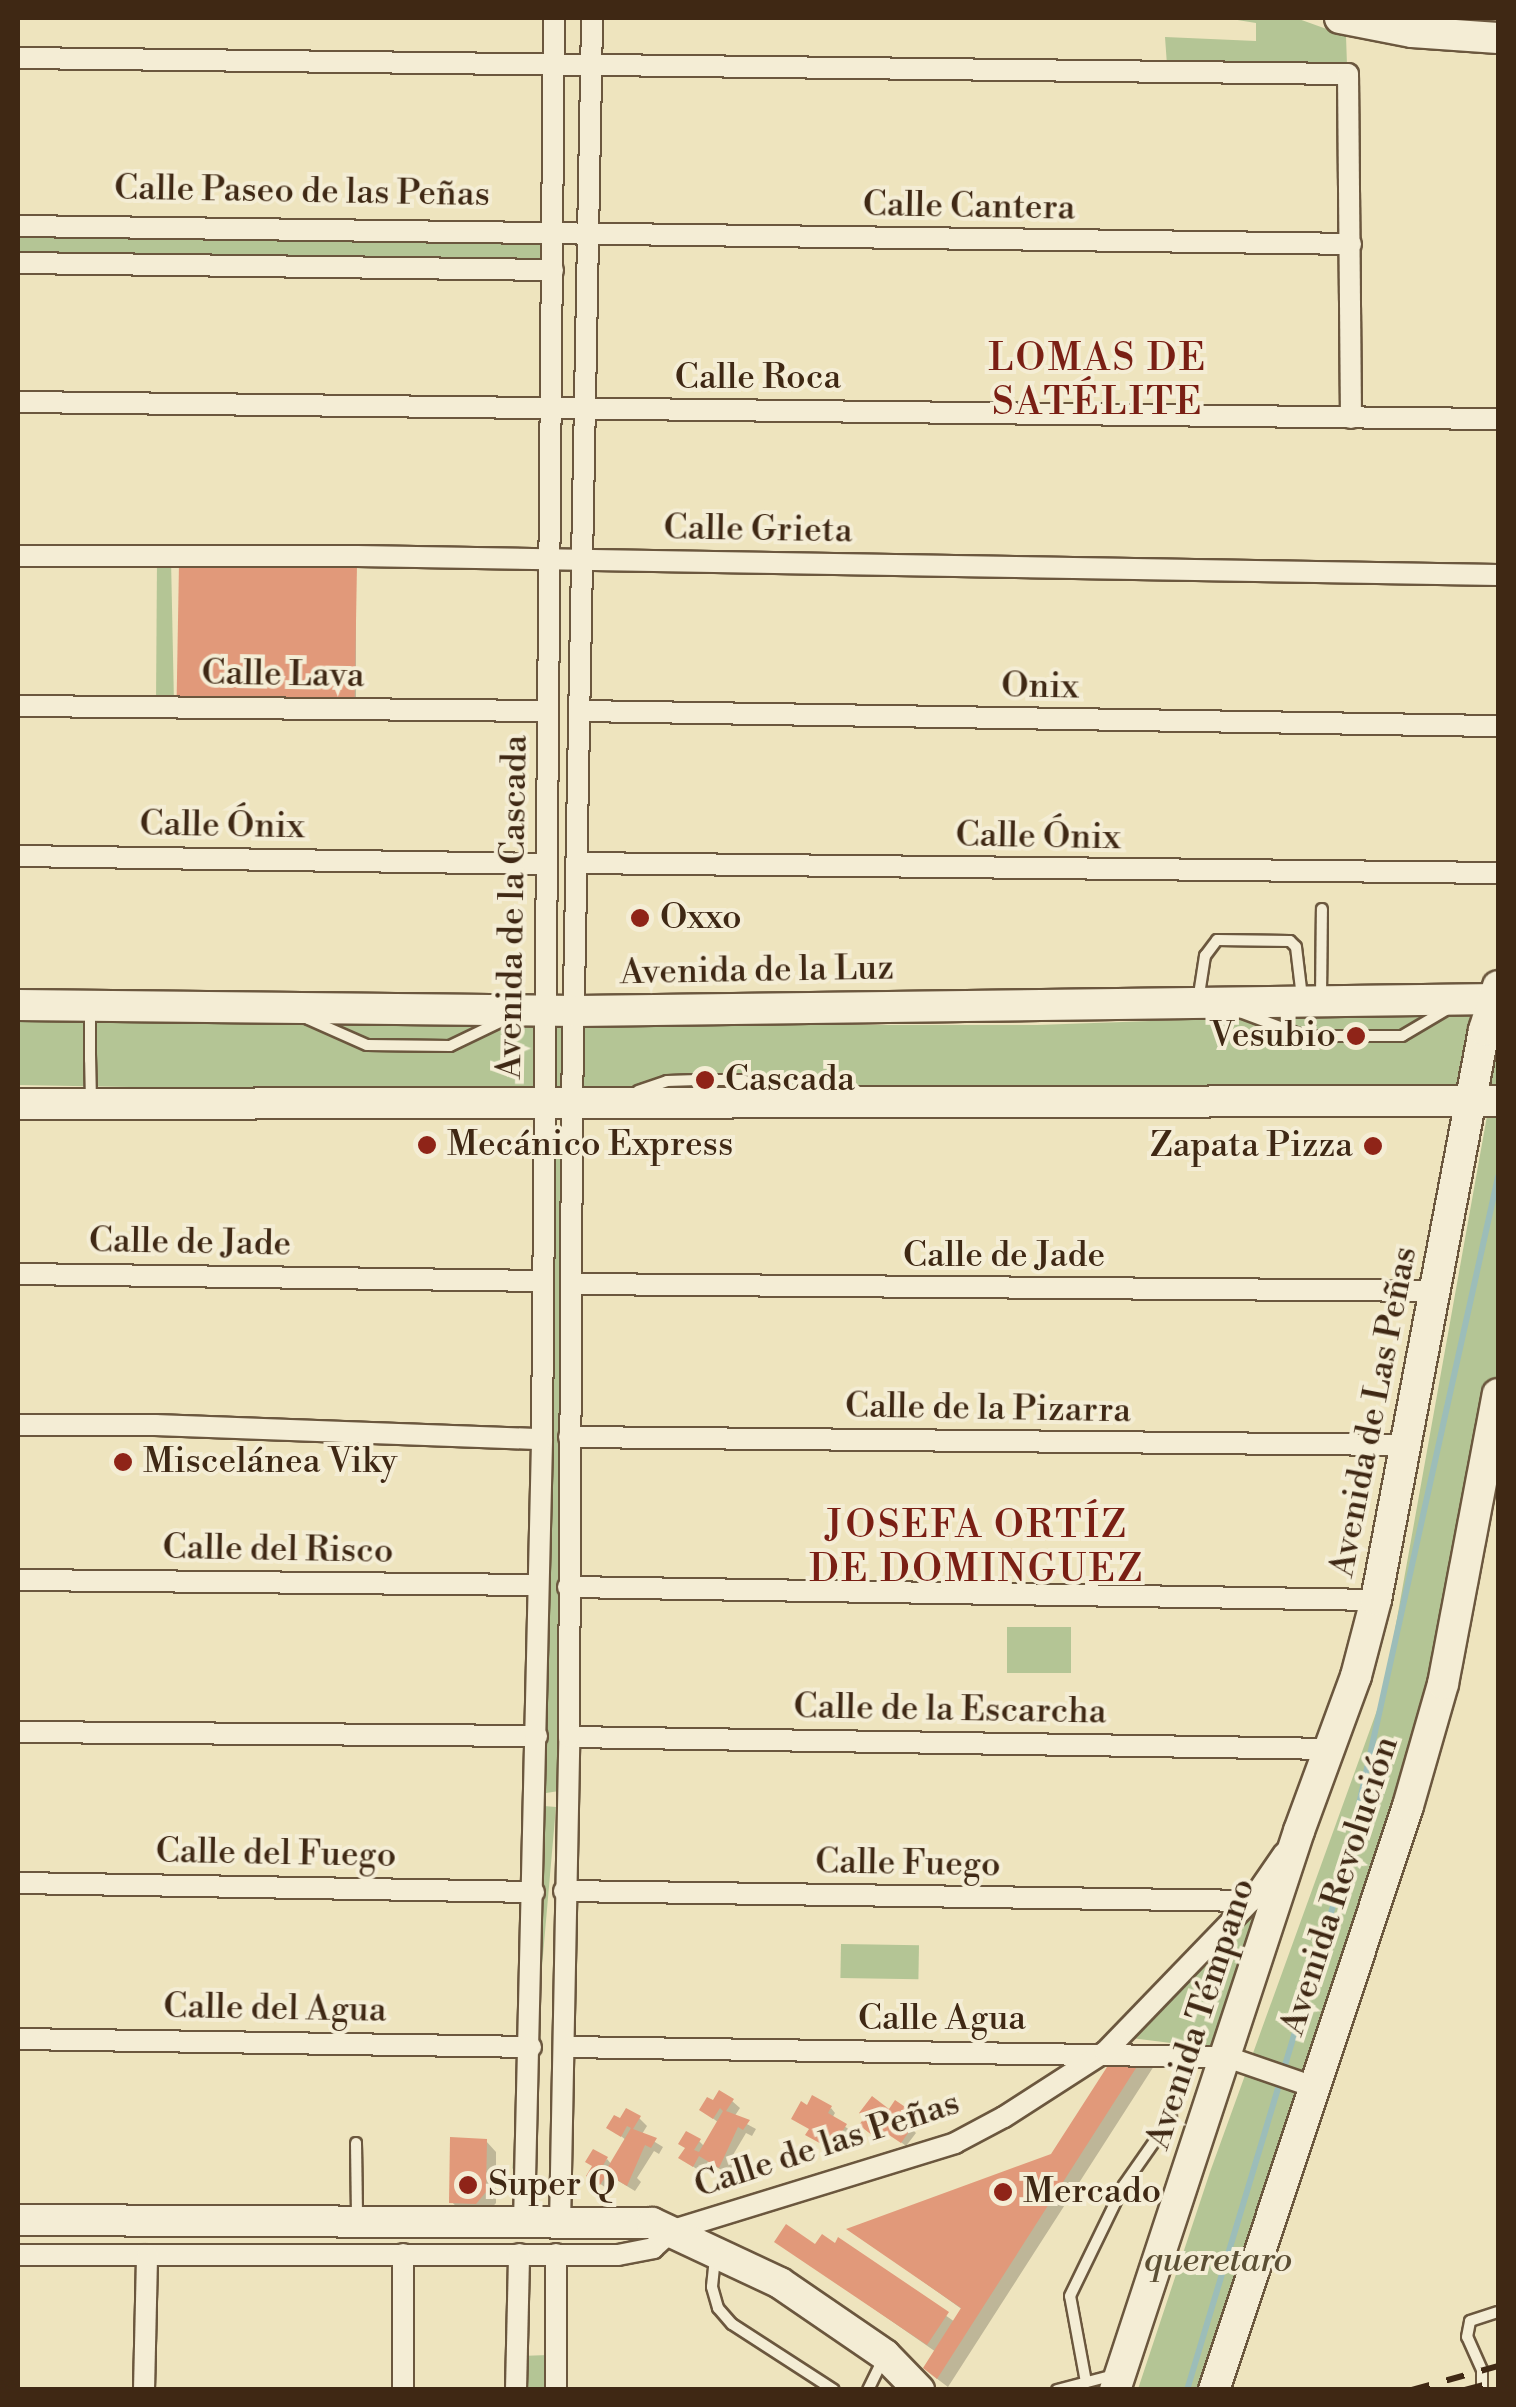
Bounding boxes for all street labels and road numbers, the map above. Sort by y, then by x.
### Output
street label: Calle Paseo de las Peñas [114,168,490,216]
street label: Calle Cantera [862,184,1076,230]
street label: Calle Roca [675,357,841,399]
street label: Calle Grieta [663,507,853,553]
street label: Calle Lava [201,653,365,697]
street label: Onix [1001,665,1079,709]
street label: Avenida de la Cascada [489,735,537,1079]
street label: Calle Ónix [139,804,305,848]
street label: Calle Ónix [955,815,1121,859]
street label: Avenida de la Luz [620,948,894,994]
street label: Calle de Jade [89,1220,291,1266]
street label: Calle de Jade [903,1235,1105,1277]
street label: Avenida de Las Peñas [1321,1243,1427,1581]
street label: Calle de la Pizarra [845,1386,1131,1432]
street label: Calle del Risco [162,1527,394,1573]
street label: Calle de la Escarcha [793,1686,1107,1734]
street label: Avenida Revolución [1272,1731,1408,2041]
street label: Calle del Fuego [155,1831,397,1877]
street label: Calle Fuego [815,1841,1001,1887]
street label: Avenida Témpano [1137,1873,1265,2155]
street label: Calle del Agua [163,1986,387,2032]
street label: Calle Agua [858,1998,1026,2040]
street label: Calle de las Peñas [689,2082,965,2208]

